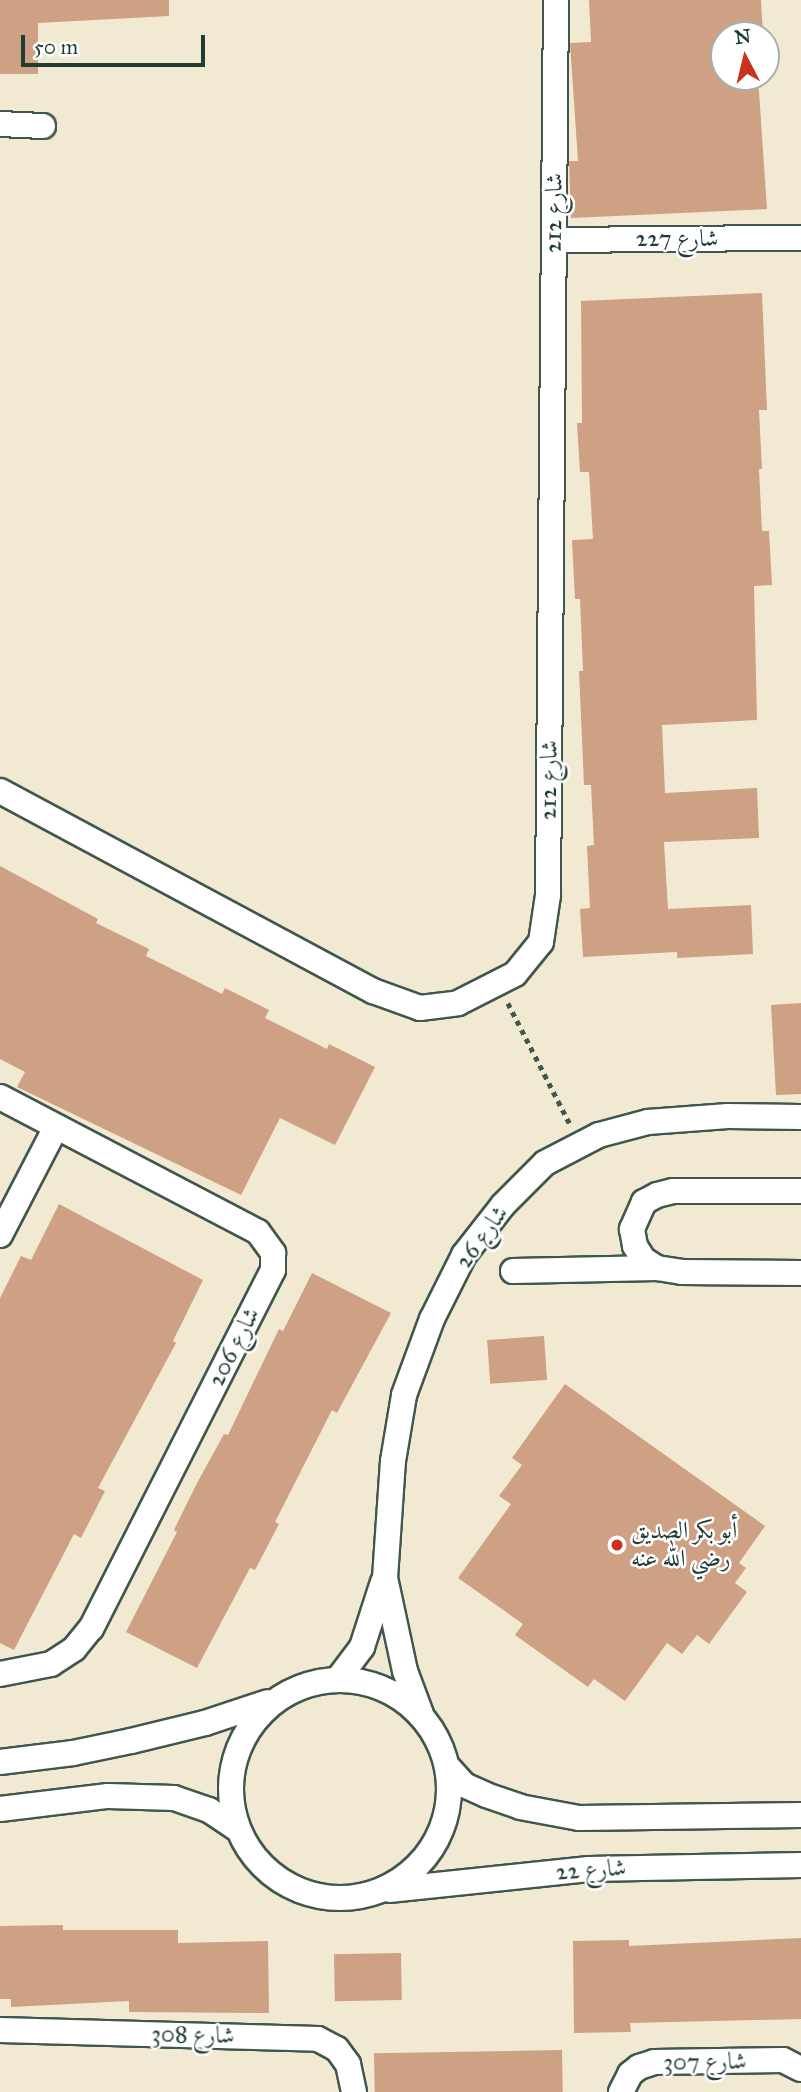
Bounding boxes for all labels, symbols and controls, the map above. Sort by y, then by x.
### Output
scale bar [24,21,208,65]
north arrow [710,21,780,91]
text: N [733,24,752,49]
text: 50 m [34,34,78,60]
street label: شارع 212 [539,173,569,253]
street label: شارع 227 [636,225,718,253]
street label: شارع 212 [534,740,564,820]
street label: شارع 26 [449,1200,515,1274]
street label: شارع 206 [202,1303,266,1391]
place label: أبو بكر الصديق رضي الله عنه [631,1517,737,1573]
marker: أبو بكر الصديق رضي الله عنه [609,1537,625,1553]
street label: شارع 22 [555,1853,627,1887]
street label: شارع 308 [151,2020,235,2050]
street label: شارع 307 [663,2047,747,2077]

